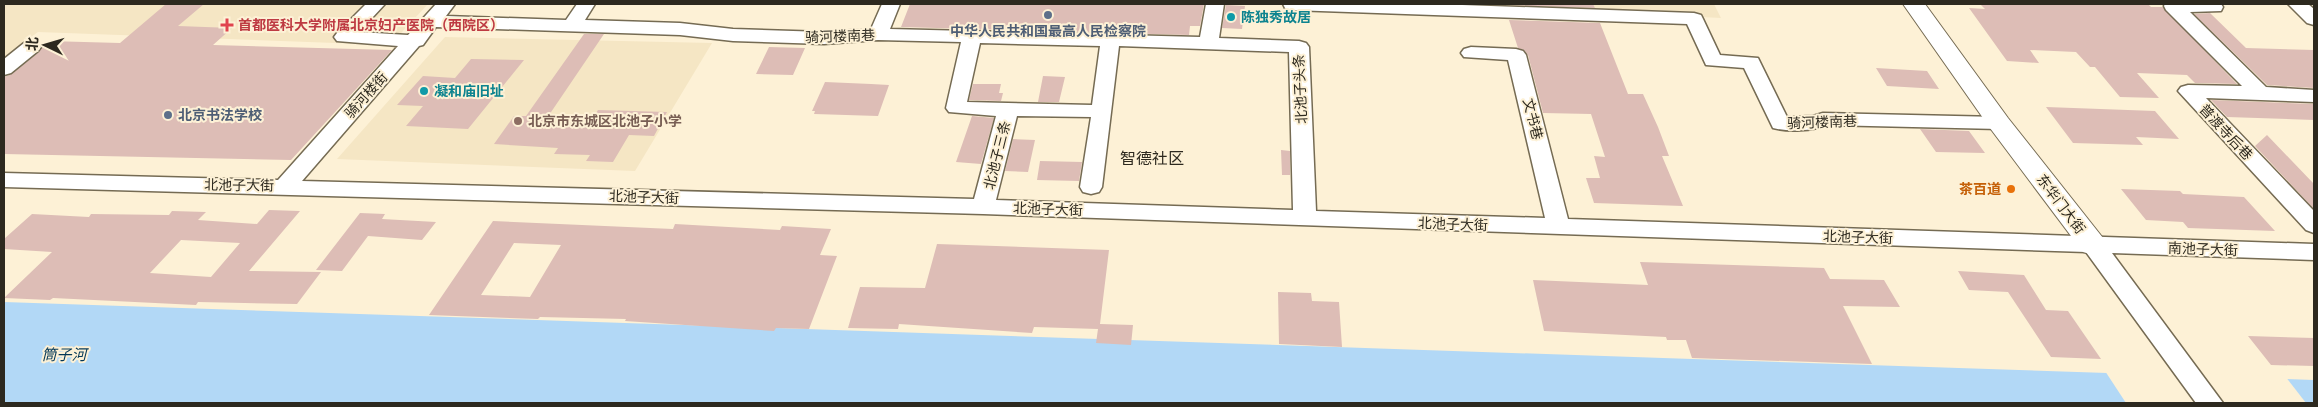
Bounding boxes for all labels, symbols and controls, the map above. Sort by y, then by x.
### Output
place label: 陈独秀故居 [1241,8,1311,26]
marker: 中华人民共和国最高人民检察院 [1042,9,1054,21]
marker: 陈独秀故居 [1225,11,1237,23]
place label: 首都医科大学附属北京妇产医院（西院区） [238,16,504,34]
marker: 首都医科大学附属北京妇产医院（西院区） [220,18,234,32]
north arrow [20,20,70,70]
place label: 中华人民共和国最高人民检察院 [950,22,1146,40]
street label: 骑河楼南巷 [805,26,875,46]
text: 北 [22,36,42,52]
street label: 北池子头条 [1289,54,1311,124]
street label: 骑河楼街 [341,68,391,122]
place label: 凝和庙旧址 [434,82,504,100]
marker: 凝和庙旧址 [418,85,430,97]
street label: 文书巷 [1519,96,1547,142]
street label: 普渡寺后巷 [2196,100,2256,164]
place label: 北京书法学校 [178,106,262,124]
marker: 北京书法学校 [162,109,174,121]
place label: 北京市东城区北池子小学 [528,112,682,130]
street label: 骑河楼南巷 [1787,112,1857,132]
marker: 北京市东城区北池子小学 [512,115,524,127]
street label: 北池子三条 [980,119,1014,191]
district label: 智德社区 [1120,147,1184,169]
street label: 东华门大街 [2033,171,2089,237]
street label: 北池子大街 [204,175,274,195]
place label: 茶百道 [1959,180,2001,198]
marker: 茶百道 [2005,183,2017,195]
street label: 北池子大街 [609,187,679,207]
street label: 北池子大街 [1013,199,1083,219]
street label: 北池子大街 [1418,214,1488,234]
street label: 北池子大街 [1823,227,1893,247]
street label: 南池子大街 [2168,239,2238,259]
water label: 筒子河 [41,344,89,365]

